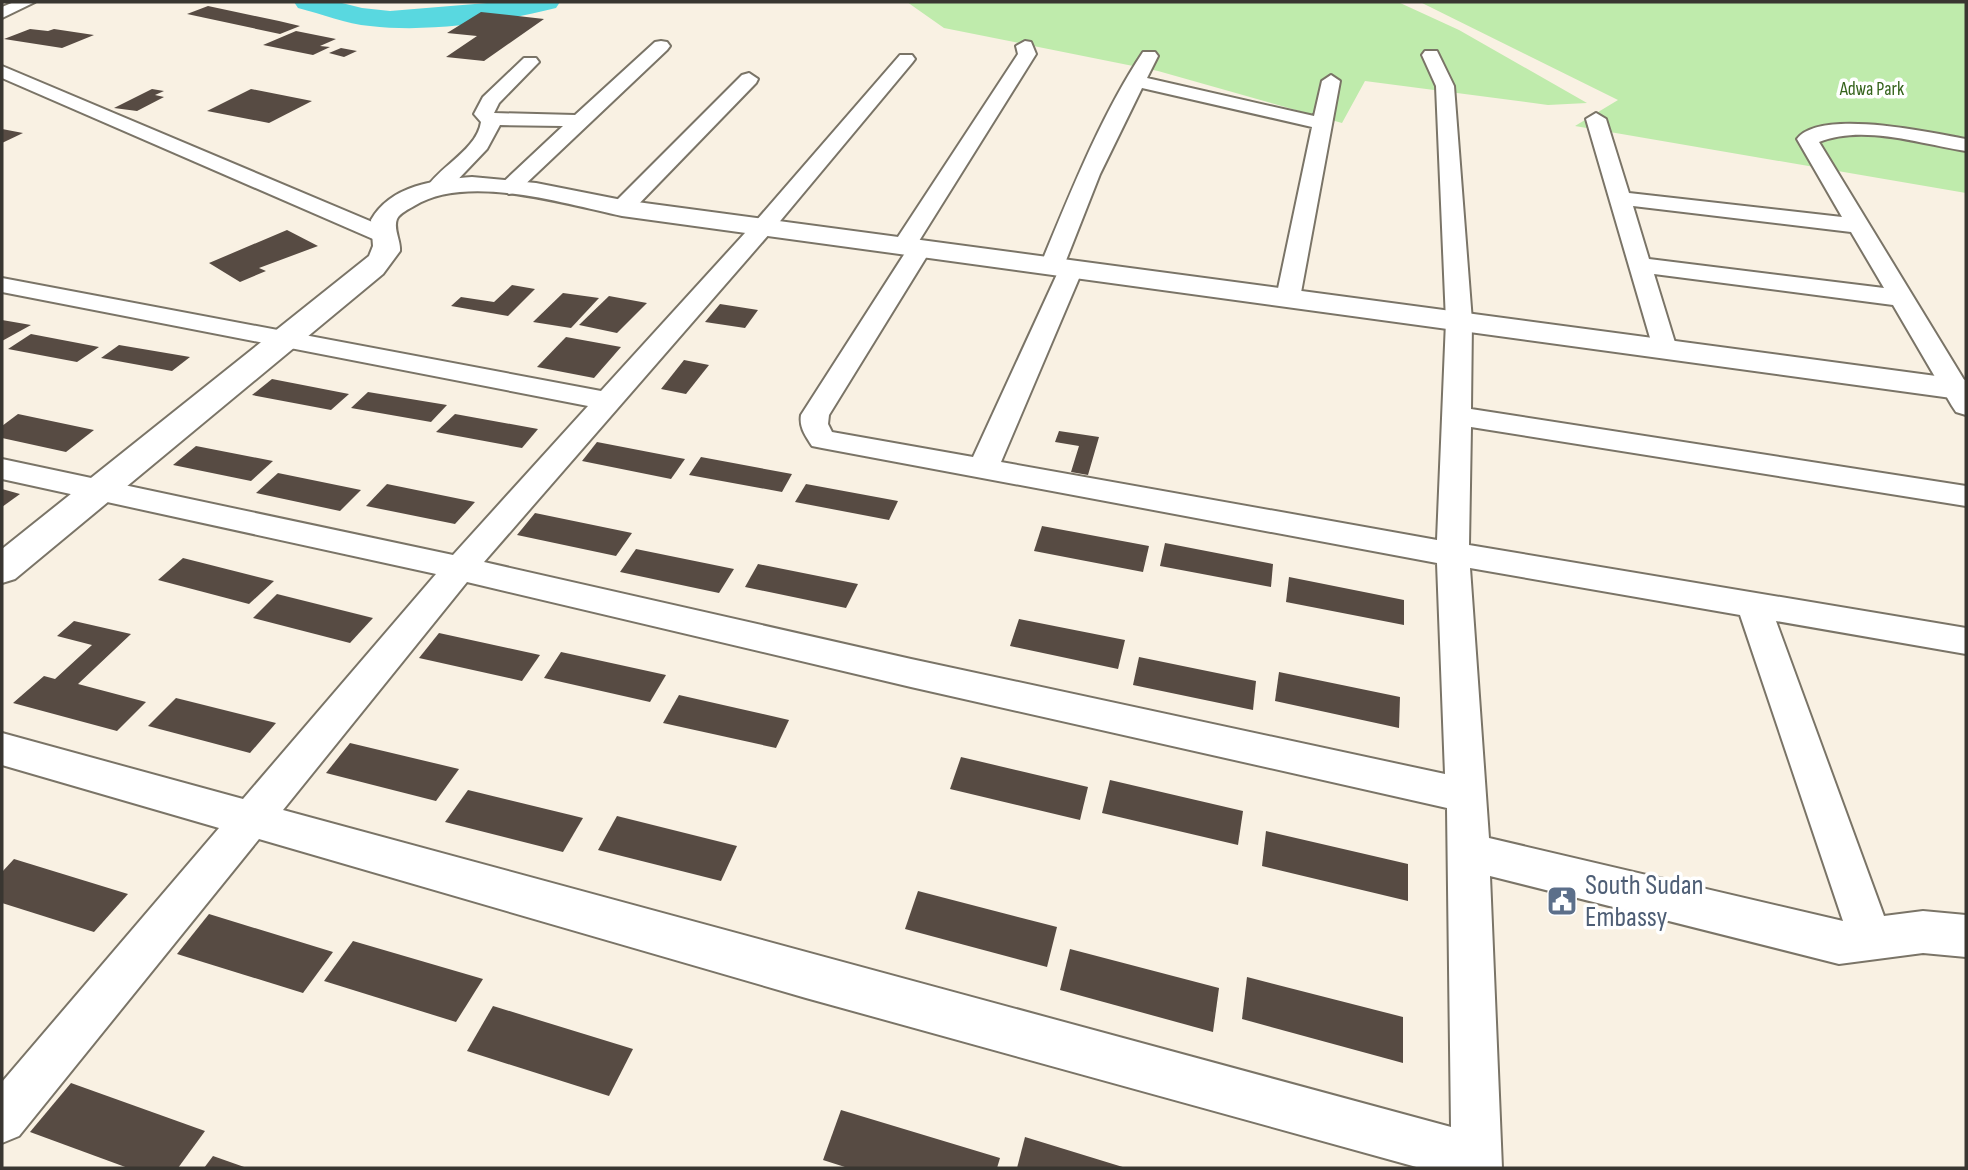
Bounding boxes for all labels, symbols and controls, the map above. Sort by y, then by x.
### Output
park label: Adwa Park [1839,78,1905,101]
place label: South Sudan Embassy [1585,869,1703,934]
public building icon: South Sudan Embassy [1545,884,1579,918]

